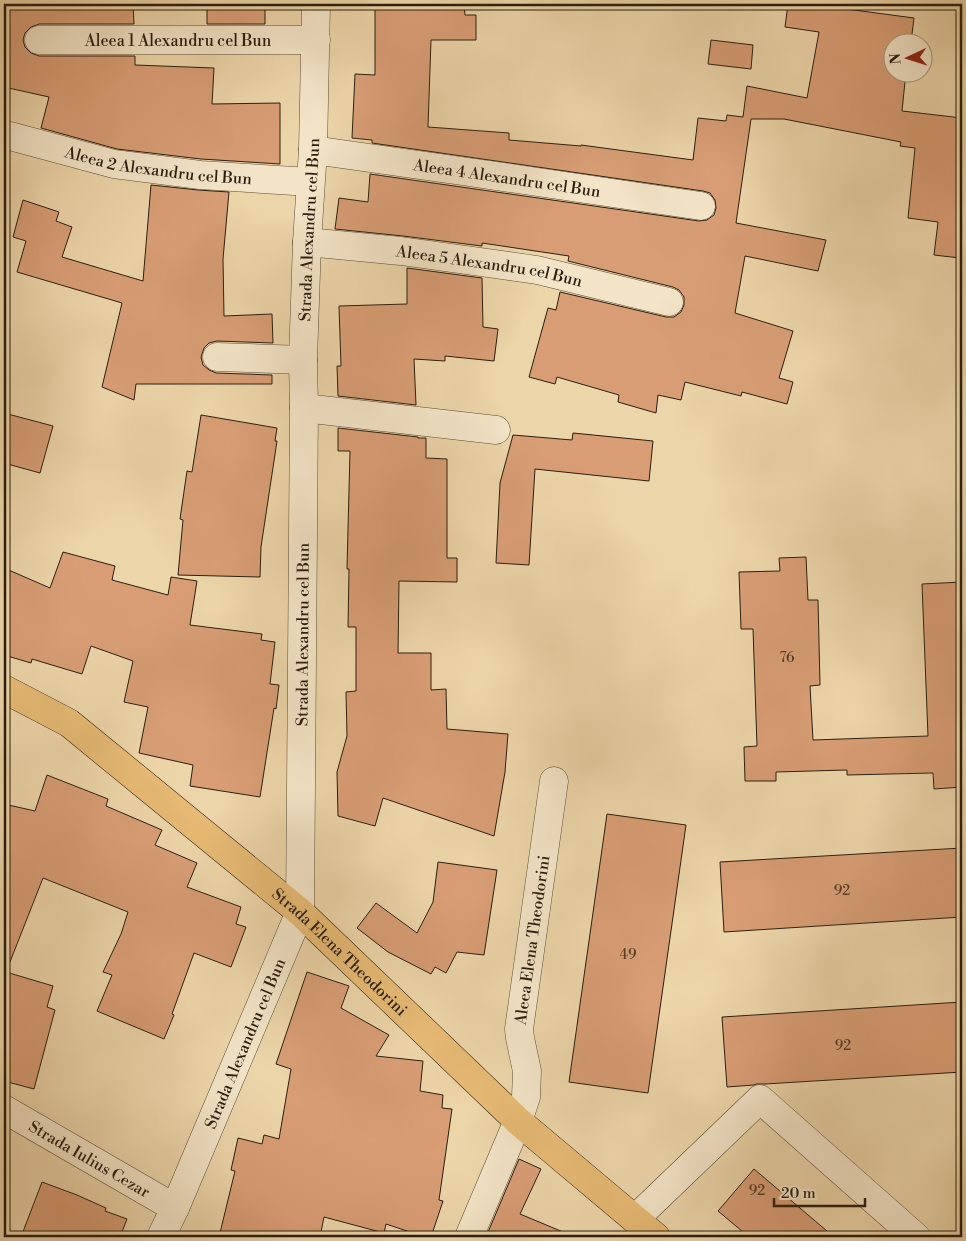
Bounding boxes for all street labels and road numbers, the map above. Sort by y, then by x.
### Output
street label: Aleea 1 Alexandru cel Bun [84,31,272,51]
street label: Strada Alexandru cel Bun [295,138,324,322]
street label: Aleea 2 Alexandru cel Bun [62,142,253,189]
street label: Aleea 4 Alexandru cel Bun [411,155,602,202]
street label: Aleea 5 Alexandru cel Bun [394,241,585,292]
street label: Strada Alexandru cel Bun [292,542,314,726]
street label: Aleea Elena Theodorini [511,854,554,1027]
street label: Strada Elena Theodorini [268,884,411,1020]
street label: Strada Alexandru cel Bun [201,955,291,1132]
street label: Strada Iulius Cezar [25,1117,153,1202]

